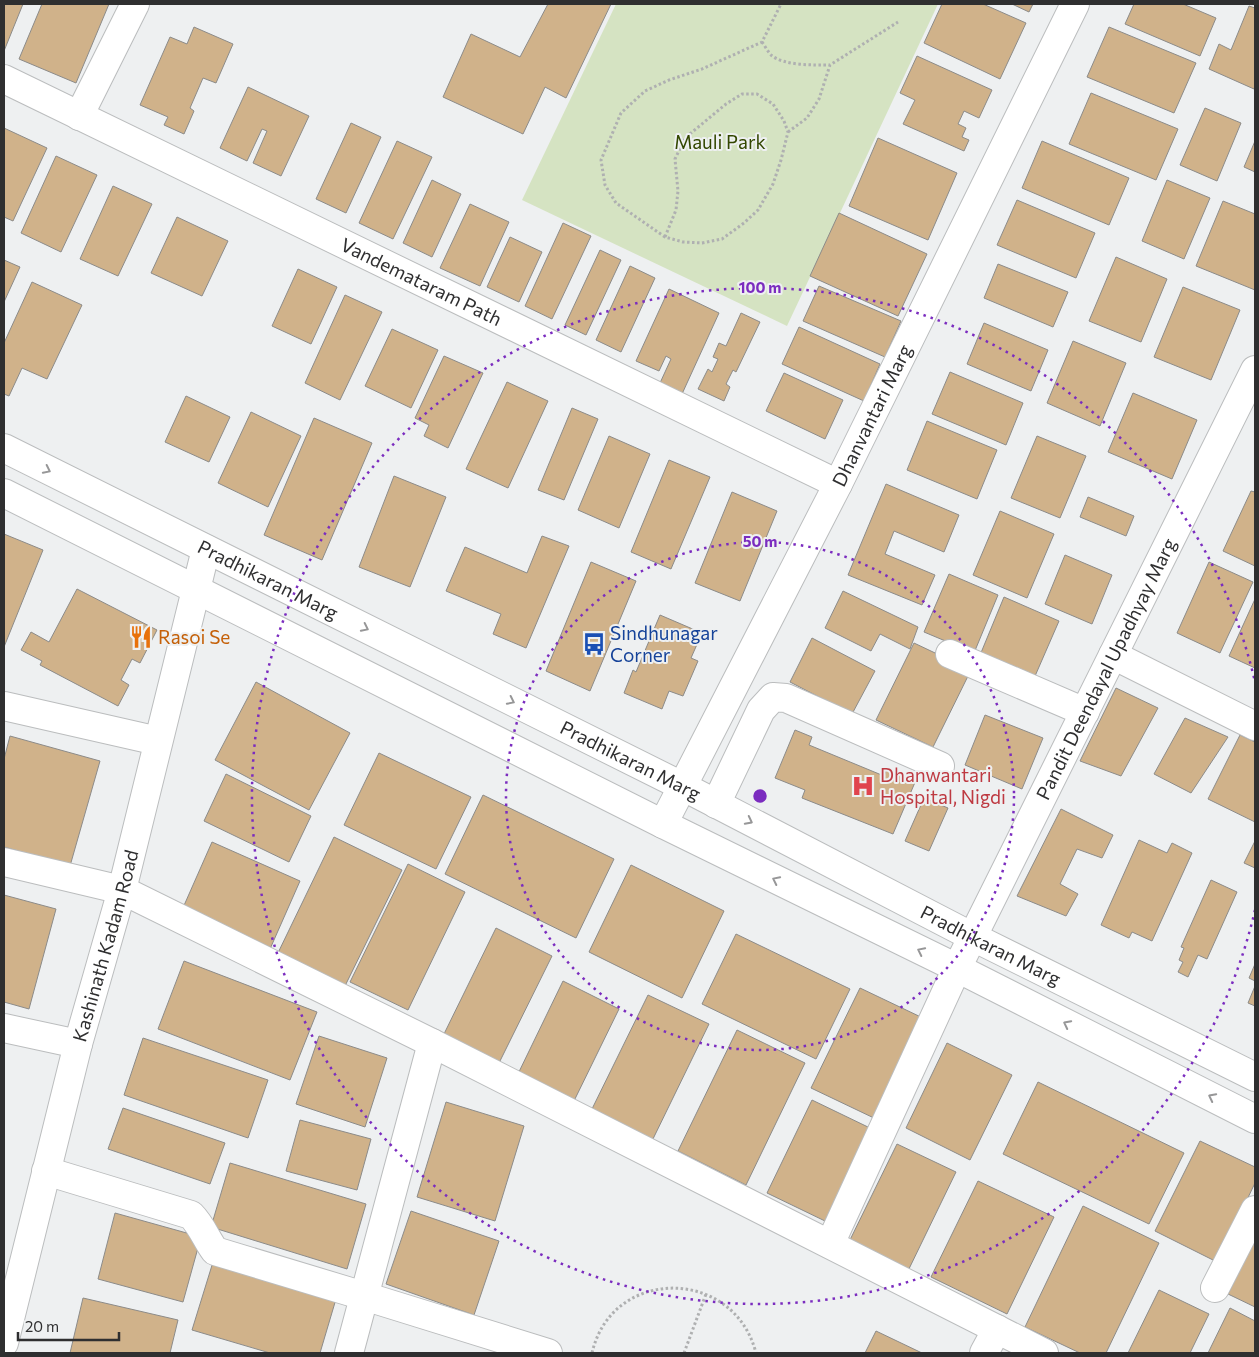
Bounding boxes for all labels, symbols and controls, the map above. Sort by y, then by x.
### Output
park label: Mauli Park [674,130,766,153]
street label: Vandemataram Path [337,232,506,330]
text: 100 m [739,278,781,296]
street label: Dhanvantari Marg [827,340,916,490]
one-way arrow [42,464,51,474]
text: 50 m [743,532,777,550]
street label: Pandit Deendayal Upadhyay Marg [1031,534,1180,803]
street label: Pradhikaran Marg [194,535,342,624]
place label: Sindhunagar Corner [610,621,718,666]
one-way arrow [360,622,369,632]
restaurant icon: Rasoi Se [128,624,154,650]
place label: Rasoi Se [158,625,230,648]
bus stop icon: Sindhunagar Corner [581,631,607,657]
one-way arrow [505,694,514,704]
street label: Pradhikaran Marg [557,715,705,805]
place label: Dhanwantari Hospital, Nigdi [880,763,1006,808]
hospital icon: Dhanwantari Hospital, Nigdi [850,773,876,799]
centre of rings [751,787,769,805]
one-way arrow [744,815,753,825]
street label: Kashinath Kadam Road [67,847,143,1044]
one-way arrow [772,876,781,886]
street label: Pradhikaran Marg [917,900,1065,990]
one-way arrow [918,947,927,957]
one-way arrow [1063,1020,1072,1030]
one-way arrow [1208,1093,1217,1103]
scale bar [18,1310,119,1342]
text: 20 m [25,1317,59,1335]

